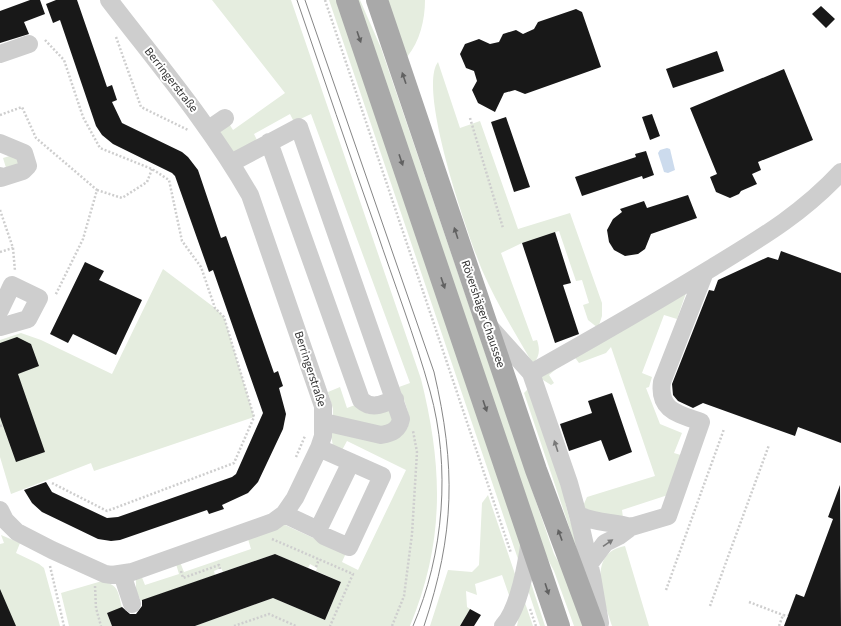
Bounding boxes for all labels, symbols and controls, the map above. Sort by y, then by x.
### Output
one-way arrow [357,31,363,43]
street label: Berringerstraße [140,44,202,116]
one-way arrow [401,72,407,84]
one-way arrow [399,154,405,166]
one-way arrow [453,227,459,239]
street label: Rövershäger Chaussee [457,258,509,370]
one-way arrow [441,277,447,289]
street label: Berringerstraße [290,329,330,409]
one-way arrow [482,400,488,412]
one-way arrow [553,439,559,451]
one-way arrow [557,529,563,541]
one-way arrow [603,539,613,547]
one-way arrow [544,583,550,595]

